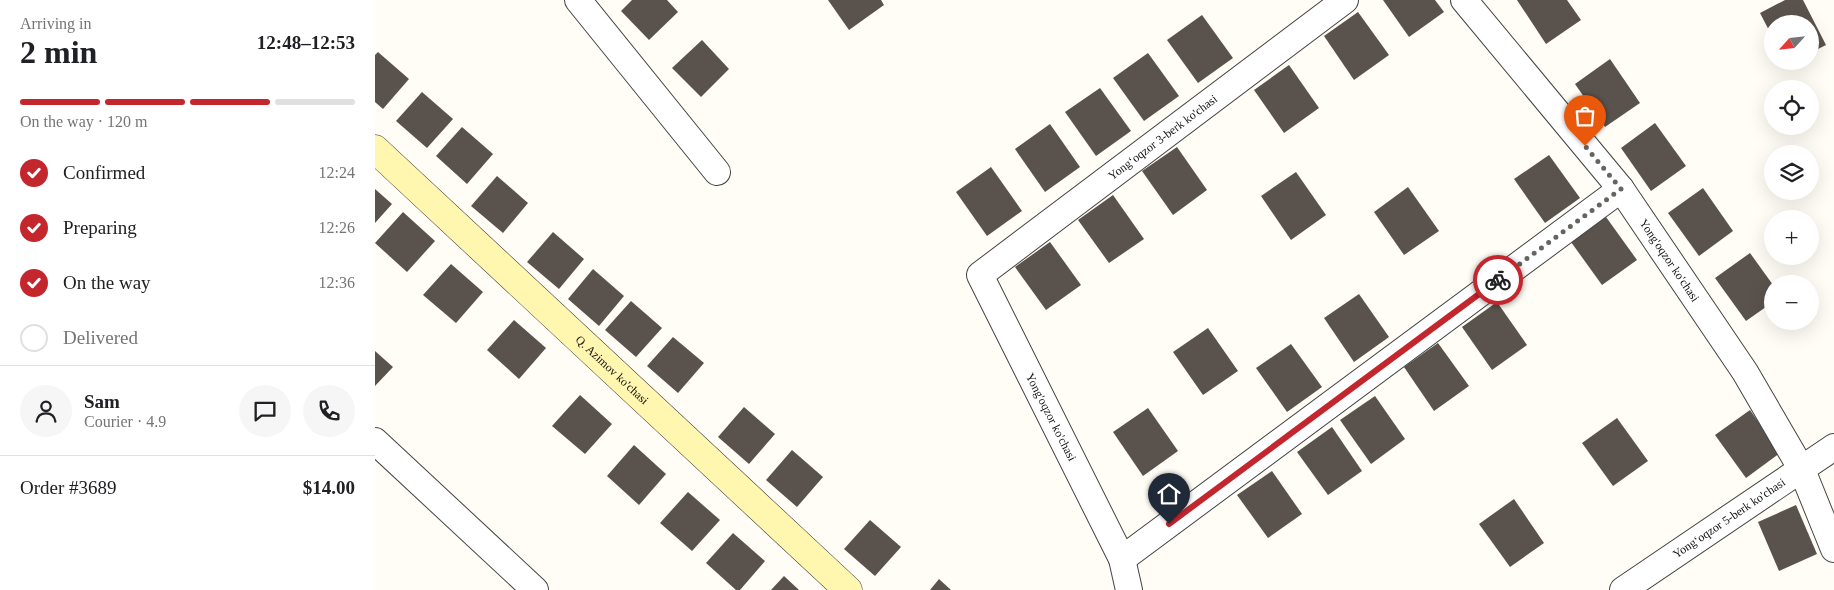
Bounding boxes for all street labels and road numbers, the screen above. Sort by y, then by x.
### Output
street label: Yong‘oqzor 3-berk ko'chasi [1105,91,1220,183]
street label: Yong'oqzor ko'chasi [1636,216,1703,305]
street label: Q. Azimov ko'chasi [573,333,652,408]
street label: Yong'oqzor ko'chasi [1023,371,1080,464]
street label: Yong‘oqzor 5-berk ko'chasi [1670,475,1788,561]

